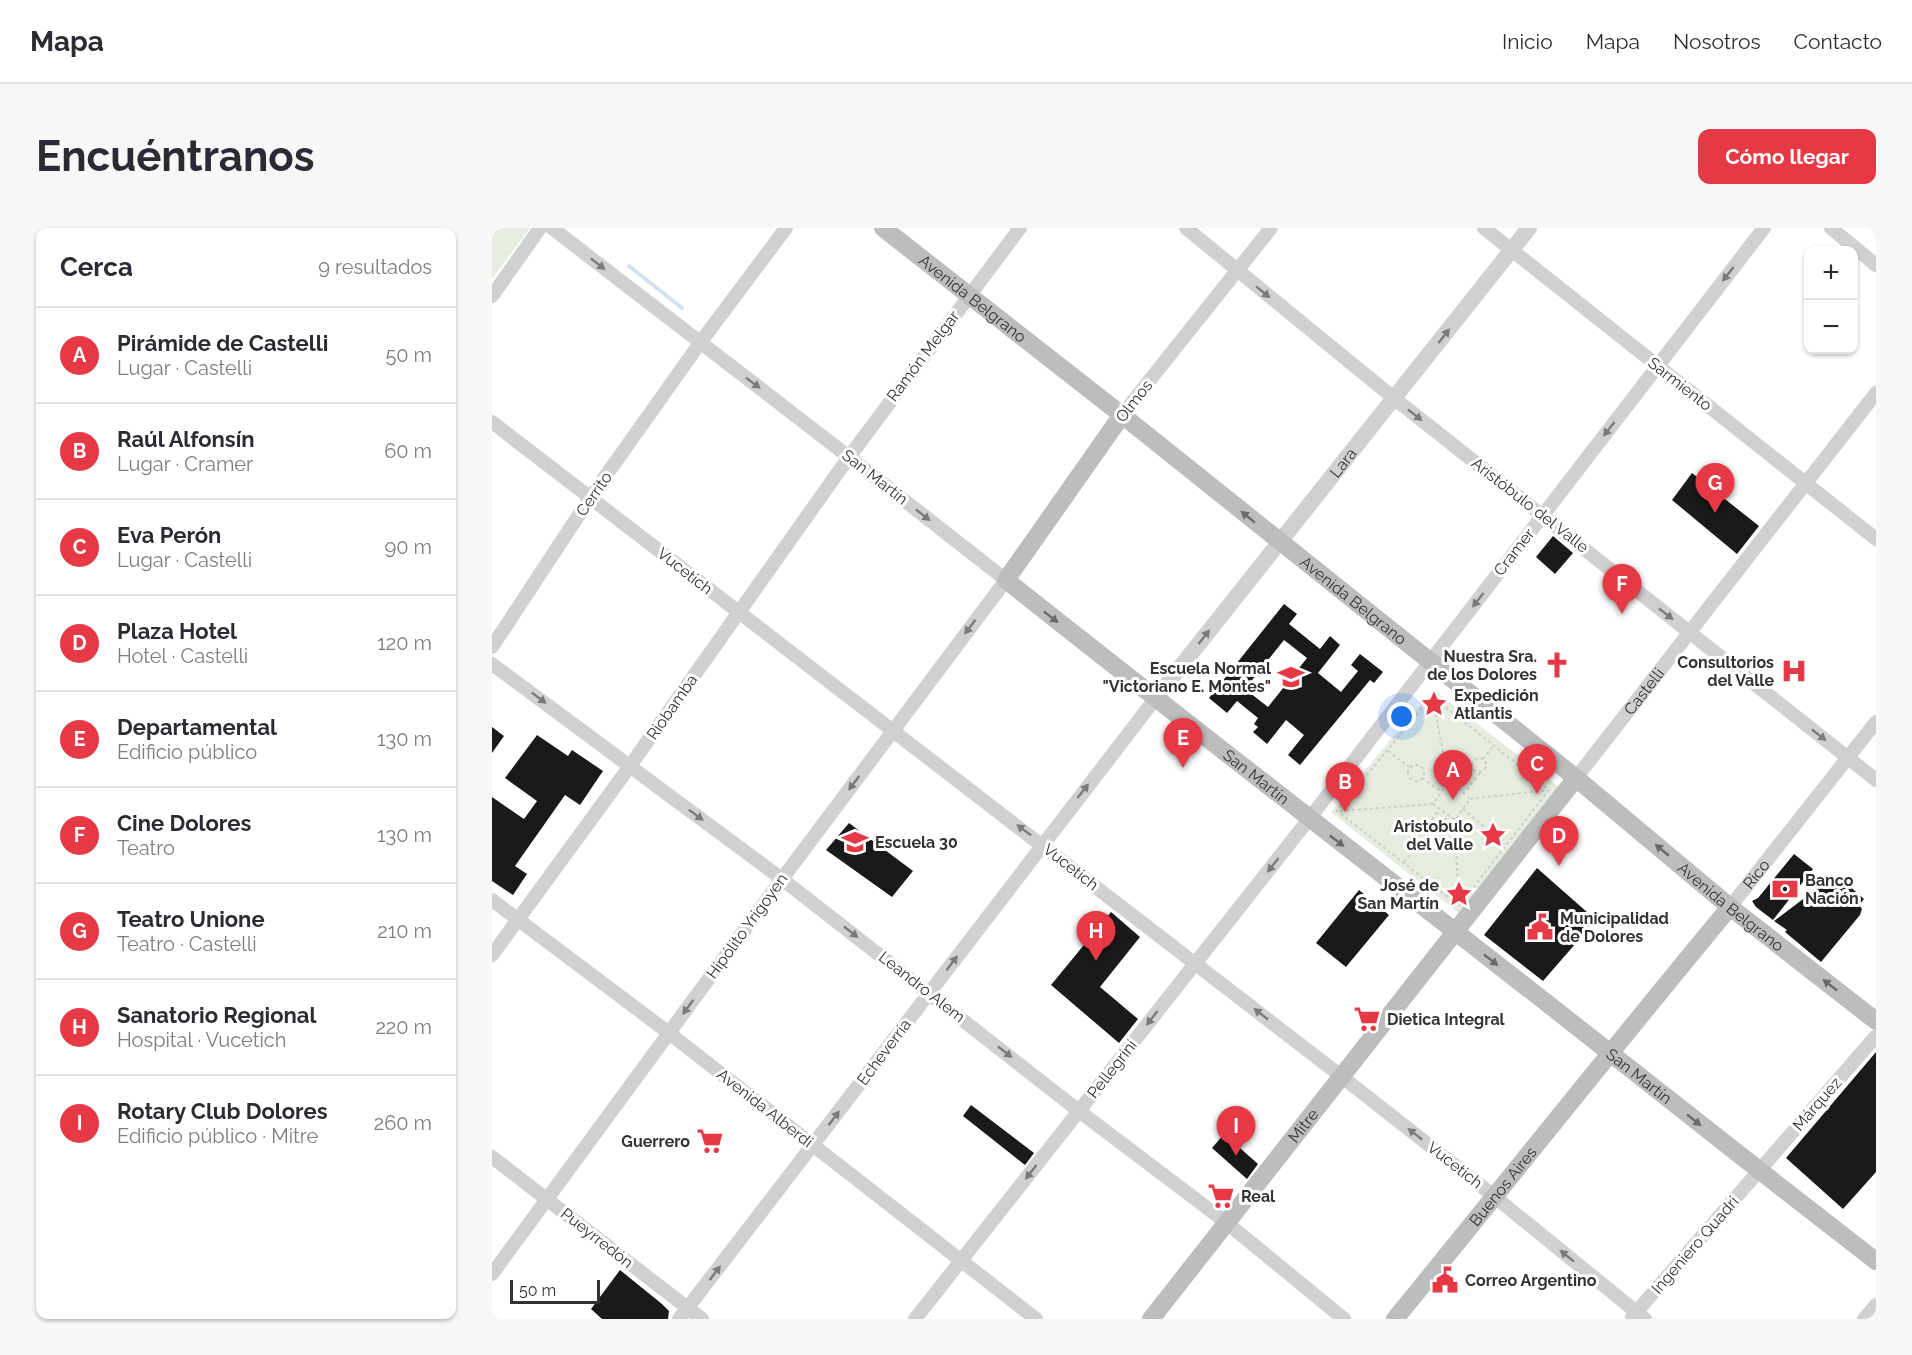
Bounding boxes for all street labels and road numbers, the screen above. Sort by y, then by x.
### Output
street label: Avenida Belgrano [915,250,1030,346]
street label: Ramón Melgar [883,307,963,405]
street label: Sarmiento [1644,353,1716,415]
street label: Olmos [1112,376,1157,426]
street label: Lara [1325,444,1360,481]
street label: San Martín [838,445,912,509]
street label: Aristóbulo del Valle [1468,453,1592,557]
street label: Cerrito [572,468,616,520]
street label: Cramer [1490,524,1539,580]
street label: Vucetich [654,544,716,598]
street label: Avenida Belgrano [1296,552,1411,649]
street label: Castelli [1619,664,1668,718]
street label: Riobamba [643,671,701,743]
street label: San Martín [1220,745,1293,808]
street label: Vucetich [1040,840,1102,894]
street label: Rico [1739,856,1773,893]
street label: Avenida Belgrano [1674,858,1788,955]
street label: Hipólito Yrigoyen [702,870,792,982]
street label: Leandro Alem [875,947,969,1027]
street label: Echeverría [853,1015,915,1089]
street label: Pellegrini [1083,1036,1141,1102]
street label: San Martín [1603,1044,1676,1108]
street label: Avenida Alberdi [713,1065,817,1151]
street label: Márquez [1789,1073,1845,1135]
street label: Mitre [1284,1105,1322,1146]
street label: Vucetich [1424,1138,1486,1192]
street label: Buenos Aires [1465,1142,1541,1230]
street label: Ingeniero Quadri [1647,1192,1743,1298]
street label: Pueyrredón [557,1204,637,1272]

